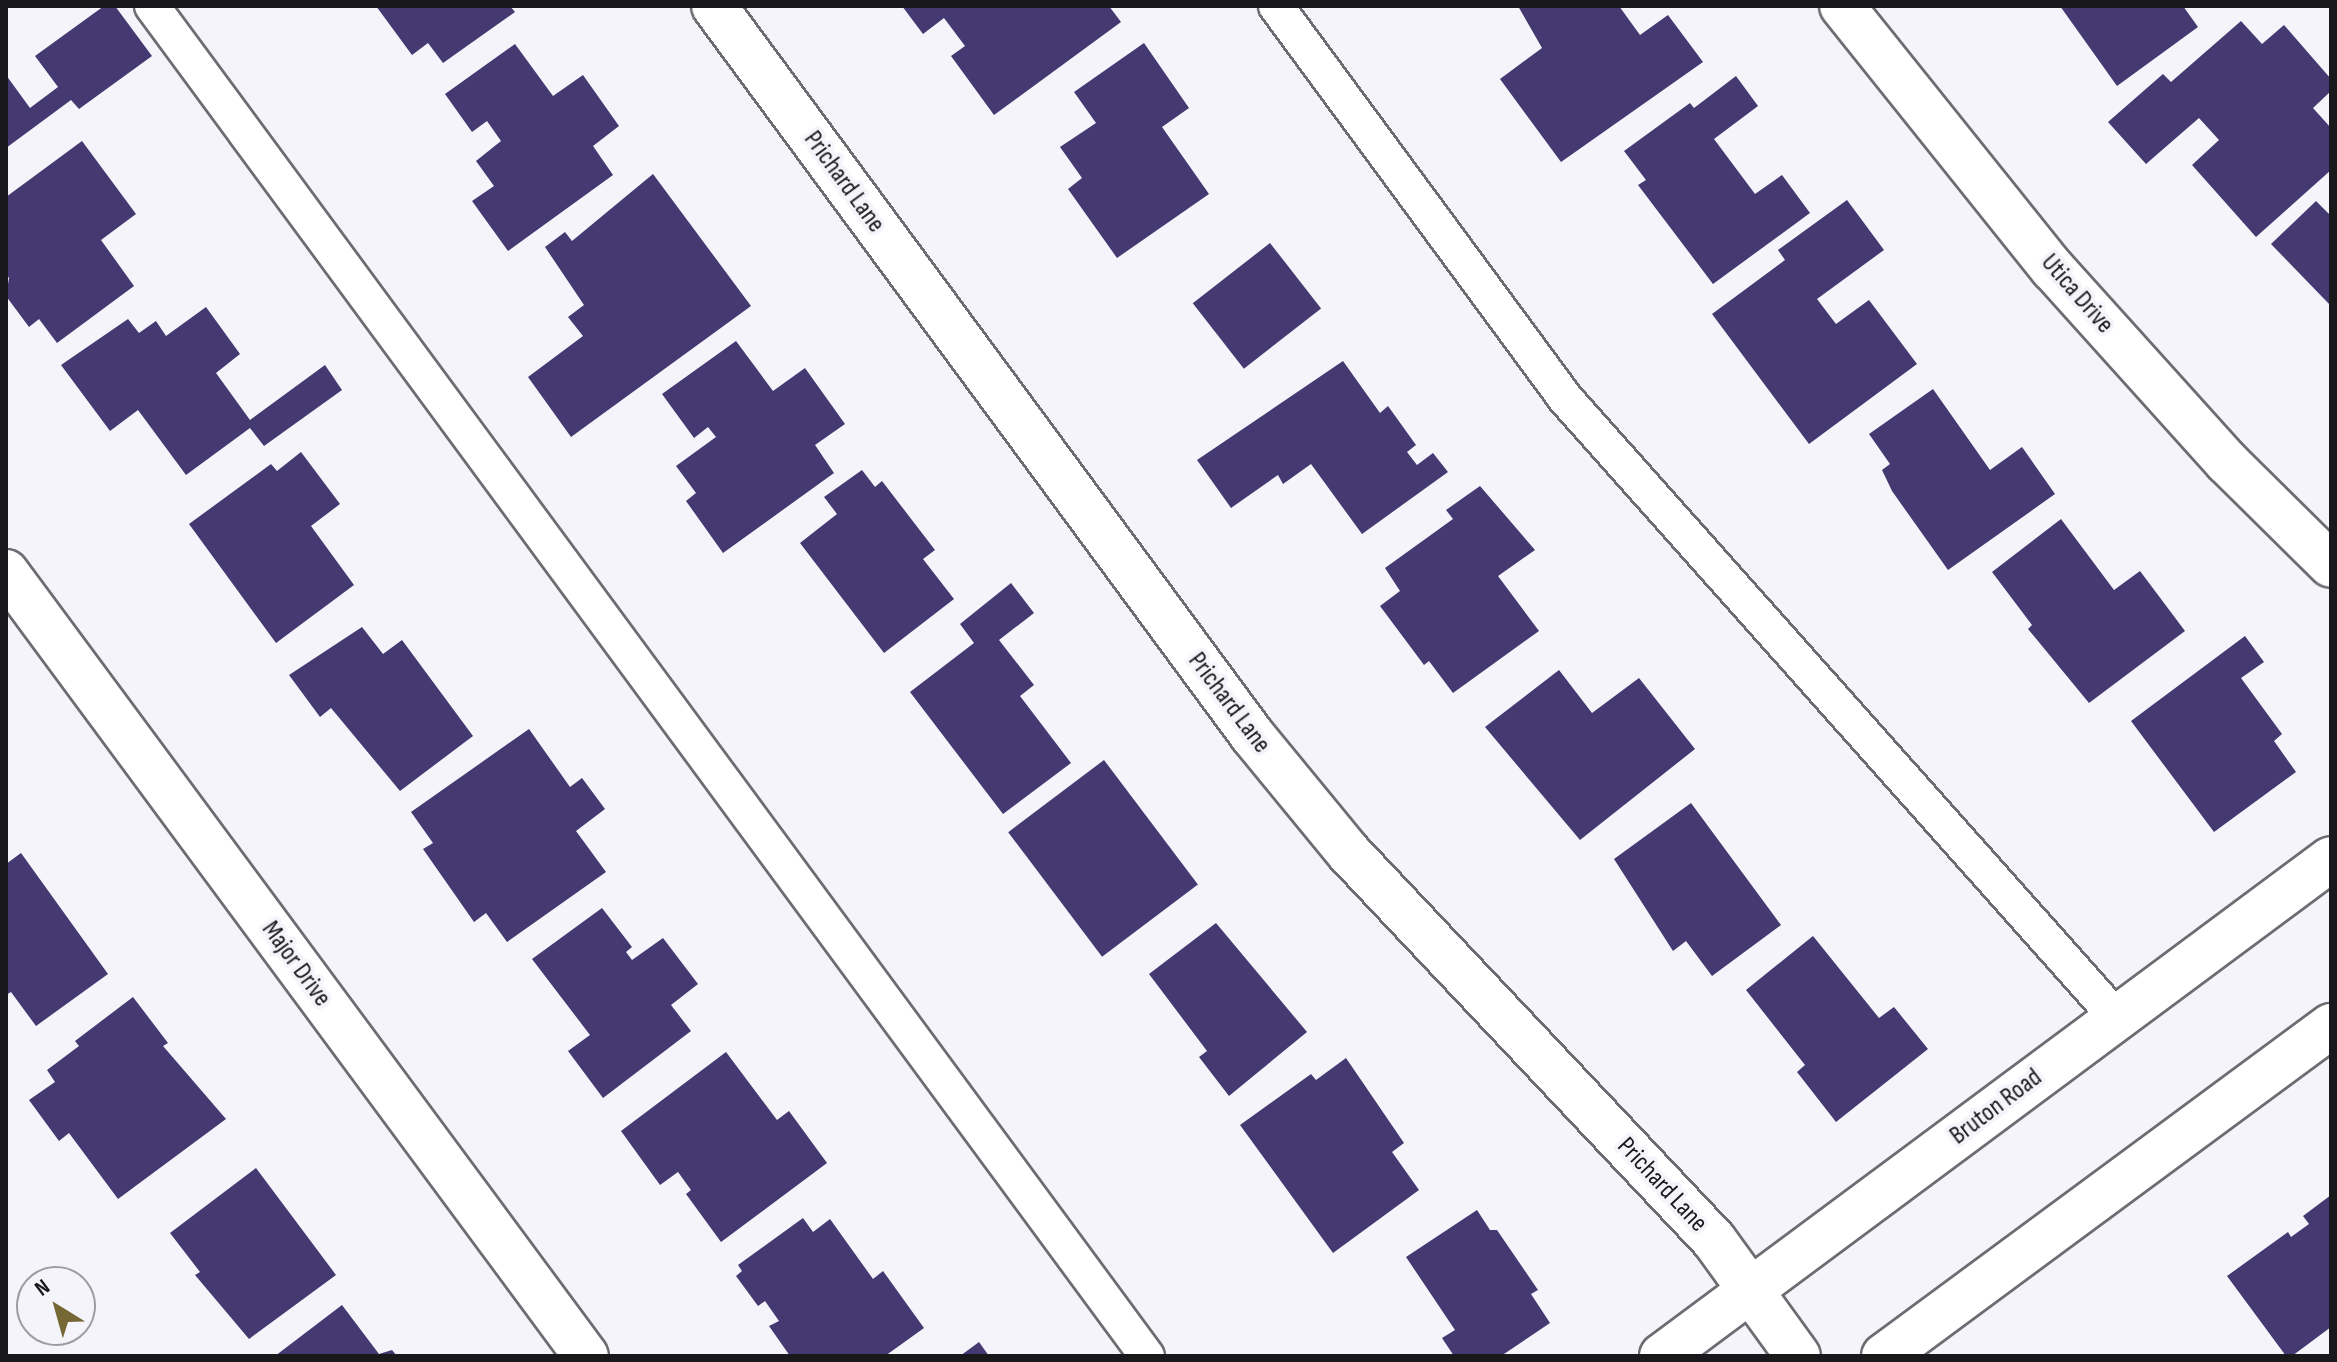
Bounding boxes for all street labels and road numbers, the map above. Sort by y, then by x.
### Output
street label: Prichard Lane [797,125,891,239]
street label: Utica Drive [2034,248,2120,340]
street label: Prichard Lane [1181,646,1277,760]
street label: Major Drive [255,915,337,1013]
street label: Bruton Road [1944,1062,2048,1152]
street label: Prichard Lane [1610,1131,1714,1239]

